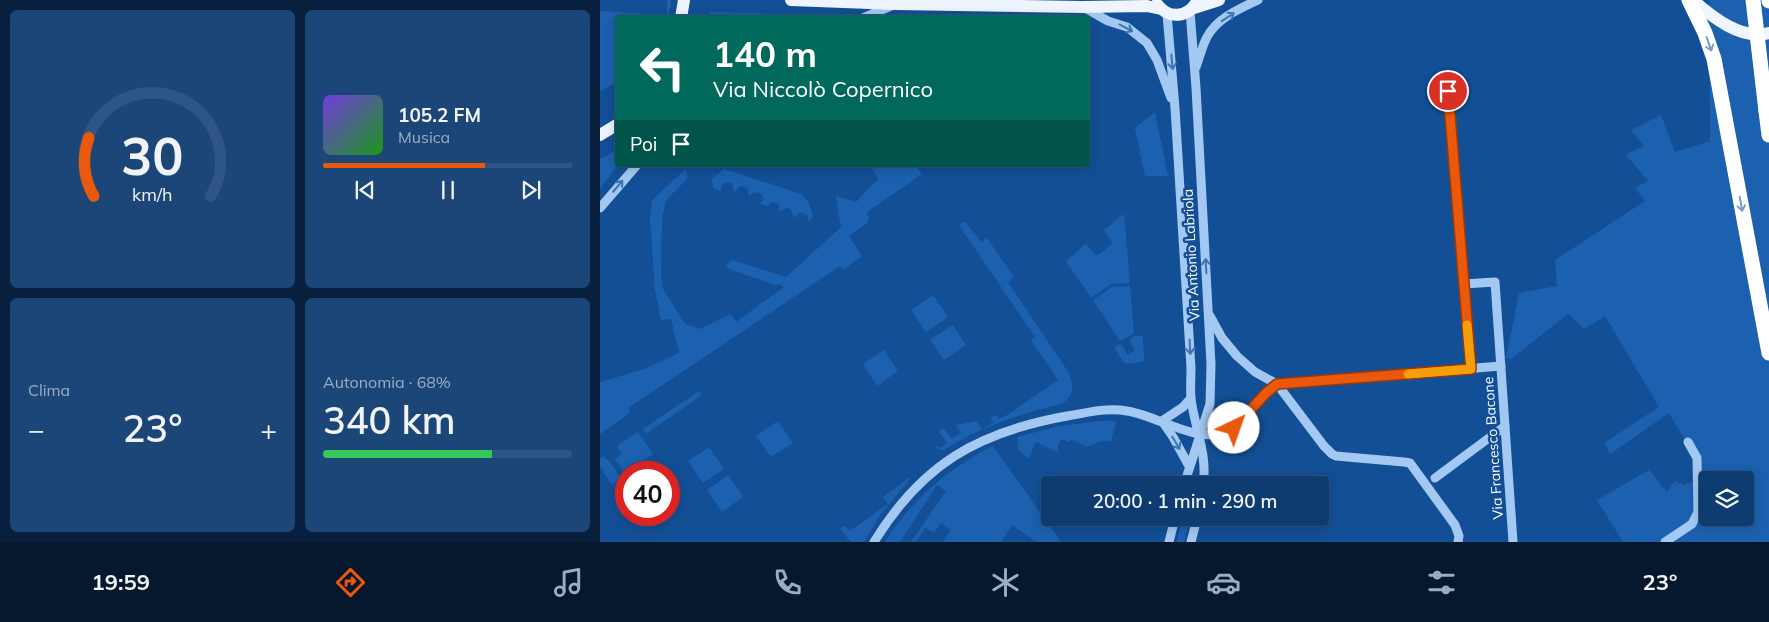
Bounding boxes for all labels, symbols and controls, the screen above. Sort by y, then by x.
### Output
one-way arrow [1220,11,1234,21]
one-way arrow [1118,24,1133,33]
text: 140 m [713,32,817,76]
icon: left [630,35,695,100]
one-way arrow [1705,36,1714,52]
one-way arrow [1167,54,1176,70]
pin [1427,70,1469,112]
text: Via Niccolò Copernico [713,75,933,103]
icon: arrive [1434,77,1462,105]
text: 105.2 FM [398,103,481,127]
text: 30 [121,123,184,188]
text: Musica [398,127,450,147]
icon: arrive [667,130,695,158]
text: Poi [630,132,657,156]
icon: previous [351,176,379,204]
icon: pause [434,176,462,204]
icon: next [517,176,545,204]
one-way arrow [612,180,623,193]
text: km/h [132,183,173,205]
street label: Via Antonio Labriola [1179,189,1203,321]
one-way arrow [1737,195,1747,211]
one-way arrow [1202,258,1211,274]
one-way arrow [1185,338,1194,354]
text: Autonomia · 68% [323,372,451,392]
street label: Via Francesco Bacone [1479,376,1507,520]
text: Clima [28,380,70,400]
text: 340 km [323,396,456,444]
position arrow [1207,401,1259,453]
text: 23° [123,404,182,452]
text: − [28,412,45,447]
text: + [260,412,277,447]
one-way arrow [1172,436,1182,450]
speed limit sign: 40 [615,461,680,526]
map controls [1699,471,1754,526]
button: layers [1699,471,1754,526]
text: 20:00 · 1 min · 290 m [1092,489,1278,513]
icon: directions [333,565,368,600]
icon: music [551,565,586,600]
icon: phone [770,565,805,600]
icon: climate [988,565,1023,600]
icon: car [1206,565,1241,600]
icon: filters [1424,565,1459,600]
text: 19:59 [92,568,150,596]
text: 23° [1643,568,1677,596]

